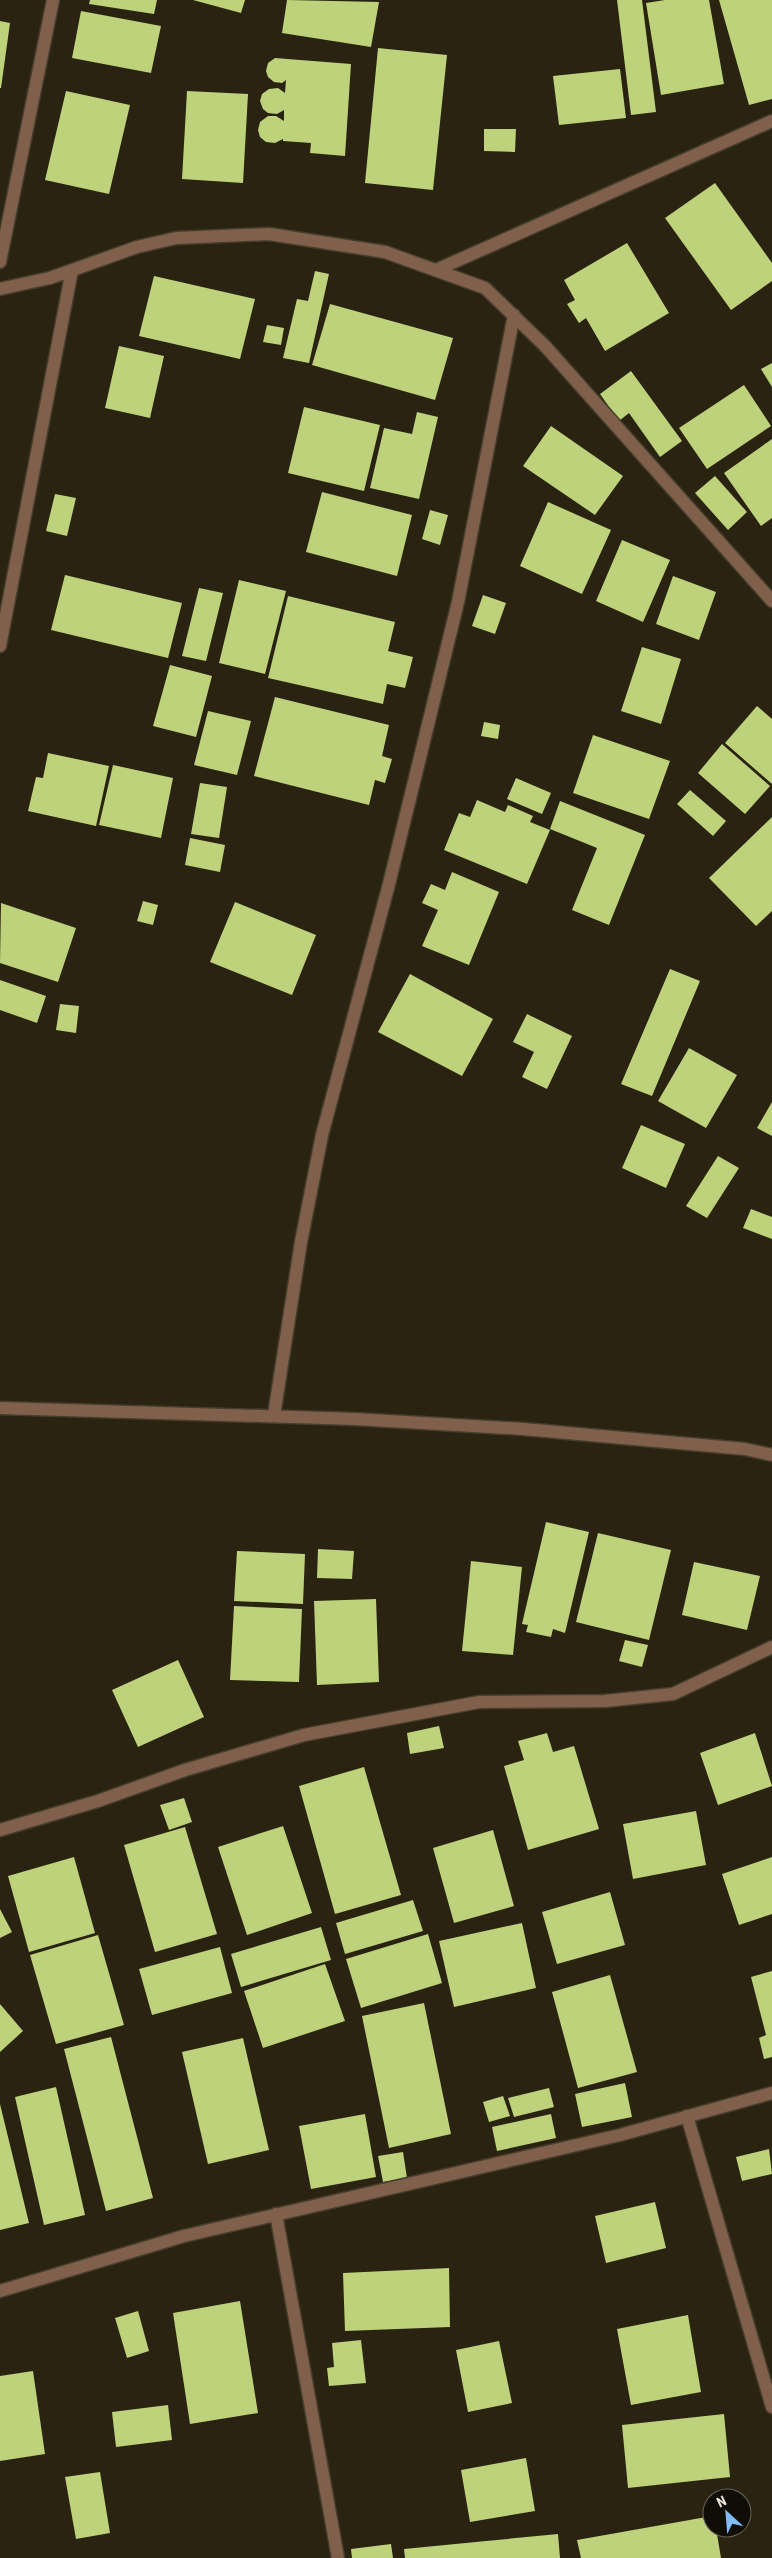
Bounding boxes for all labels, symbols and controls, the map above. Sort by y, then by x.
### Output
north arrow [702,2488,752,2538]
text: N [714,2492,729,2510]

